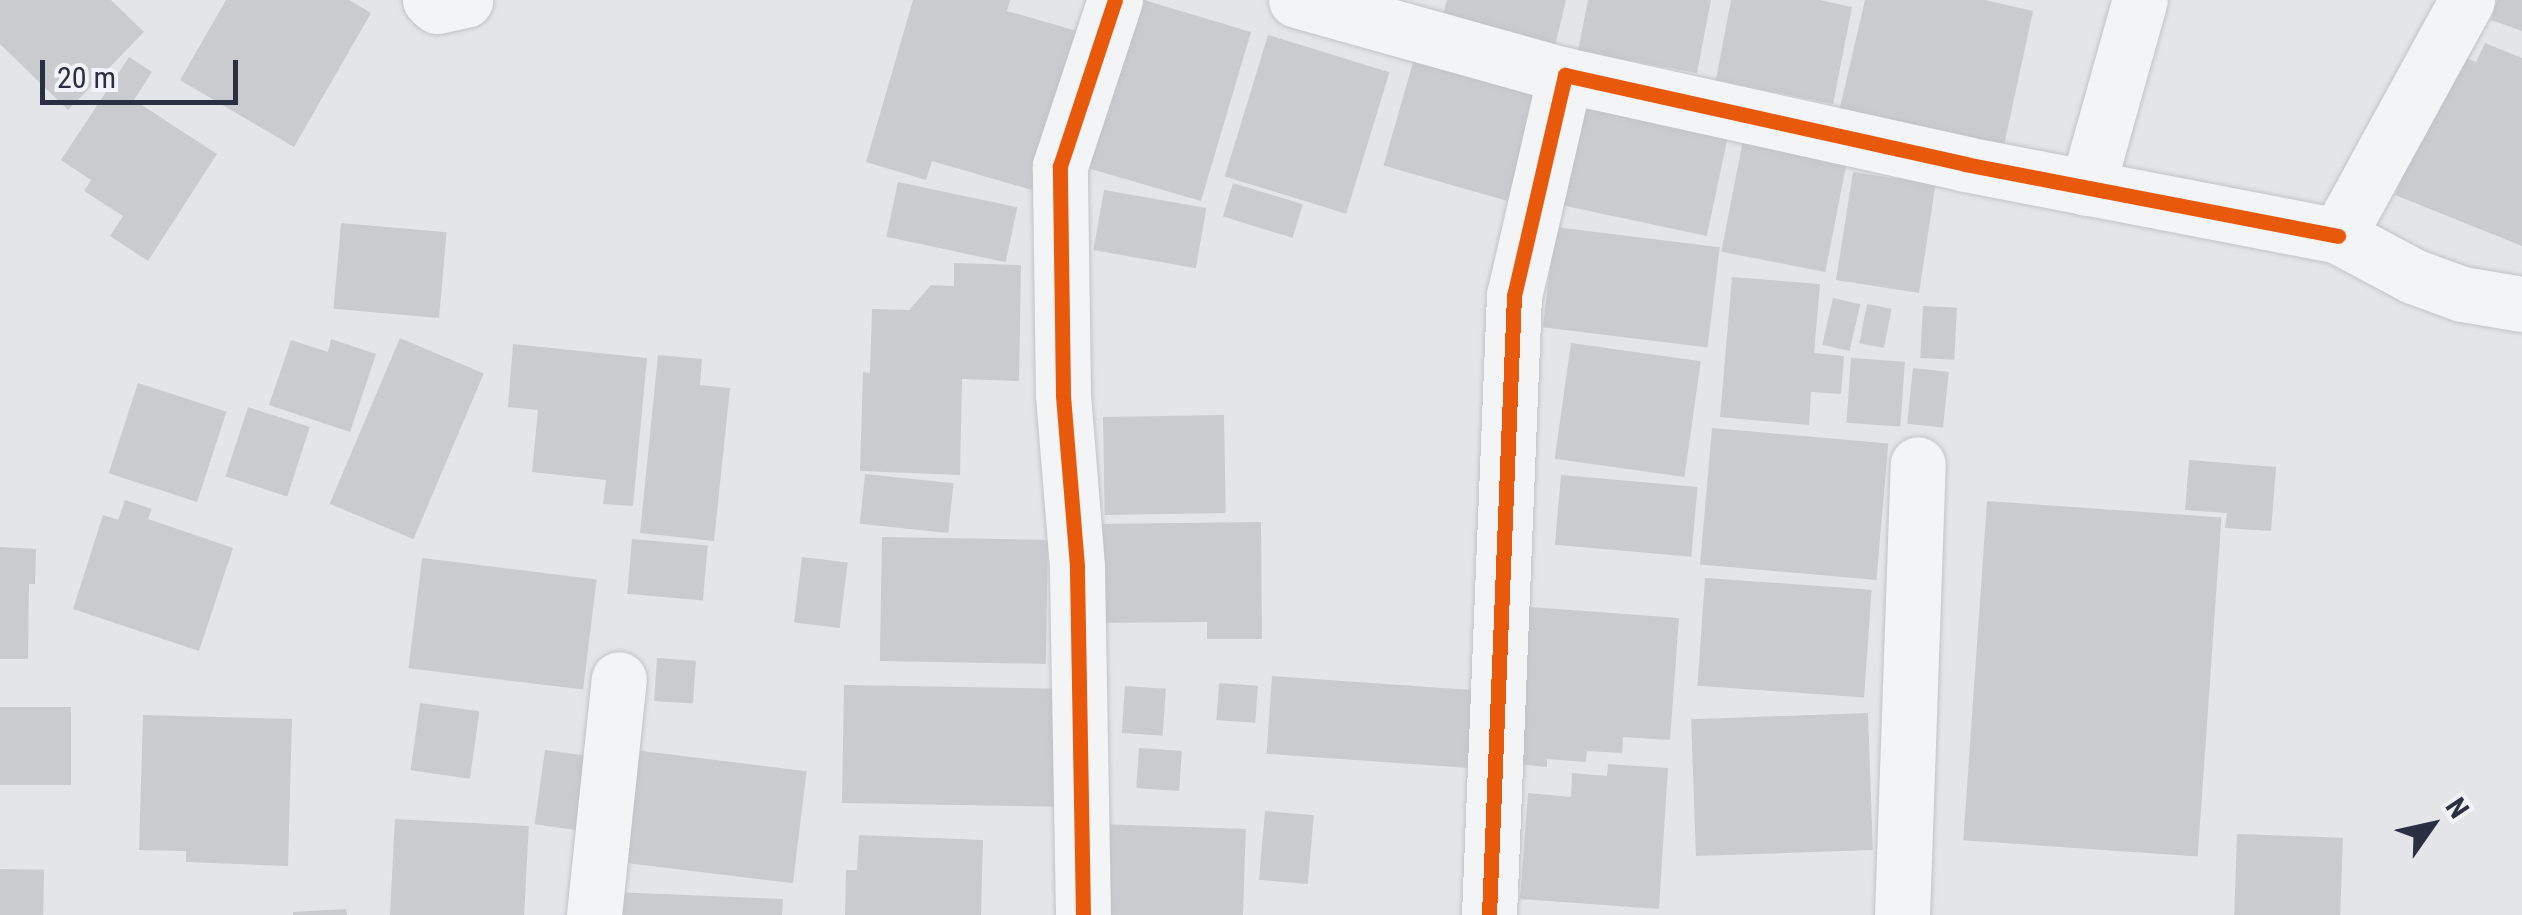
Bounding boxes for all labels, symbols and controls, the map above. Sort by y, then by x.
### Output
scale bar [45,40,242,102]
text: 20 m [57,60,116,95]
north arrow [2382,775,2482,875]
text: N [2439,792,2476,824]

